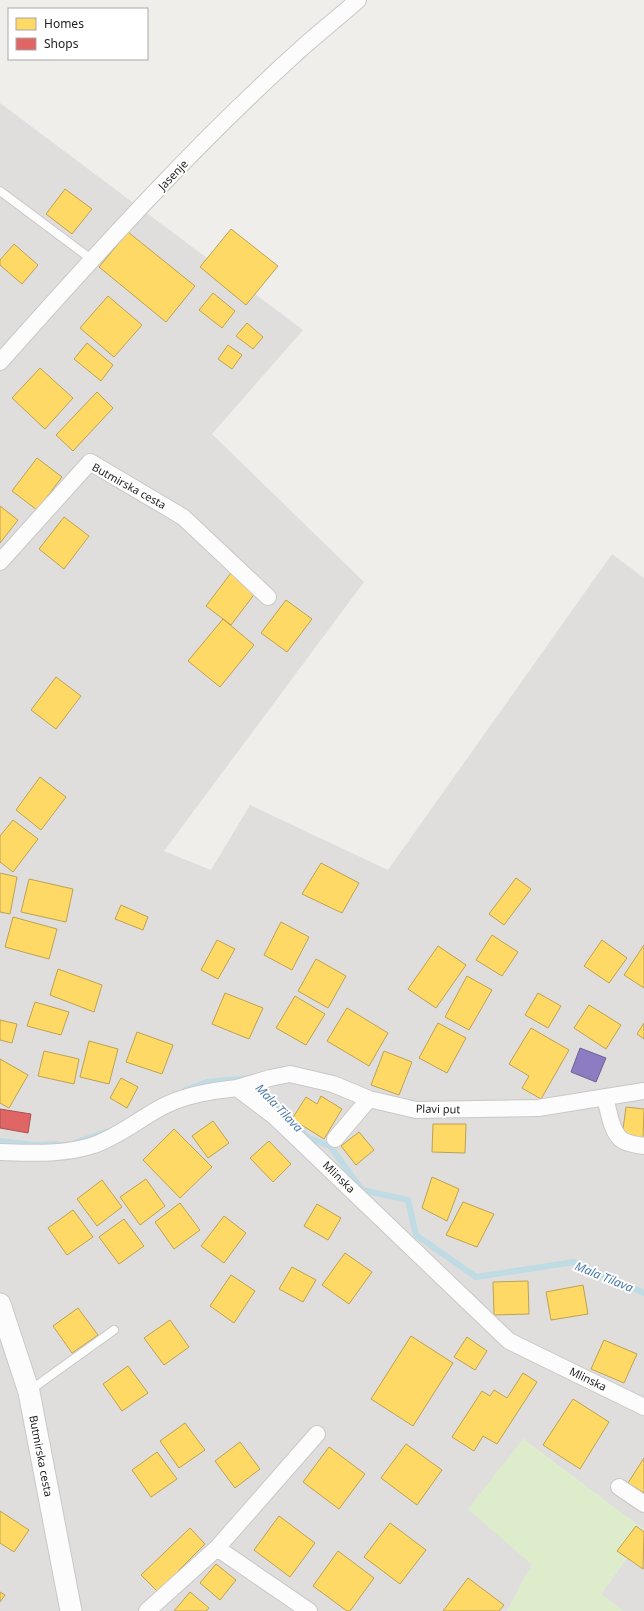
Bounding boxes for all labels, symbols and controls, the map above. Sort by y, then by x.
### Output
legend [8,8,148,60]
text: Homes [44,15,84,32]
text: Shops [44,35,79,52]
street label: Jasenje [154,156,191,194]
street label: Butmirska cesta [89,459,169,512]
water label: Mala Tilava [252,1080,307,1136]
street label: Plavi put [416,1101,460,1116]
street label: Mlinska [320,1157,359,1196]
water label: Mala Tilava [573,1257,636,1296]
street label: Mlinska [567,1363,609,1394]
street label: Butmirska cesta [26,1414,57,1498]

